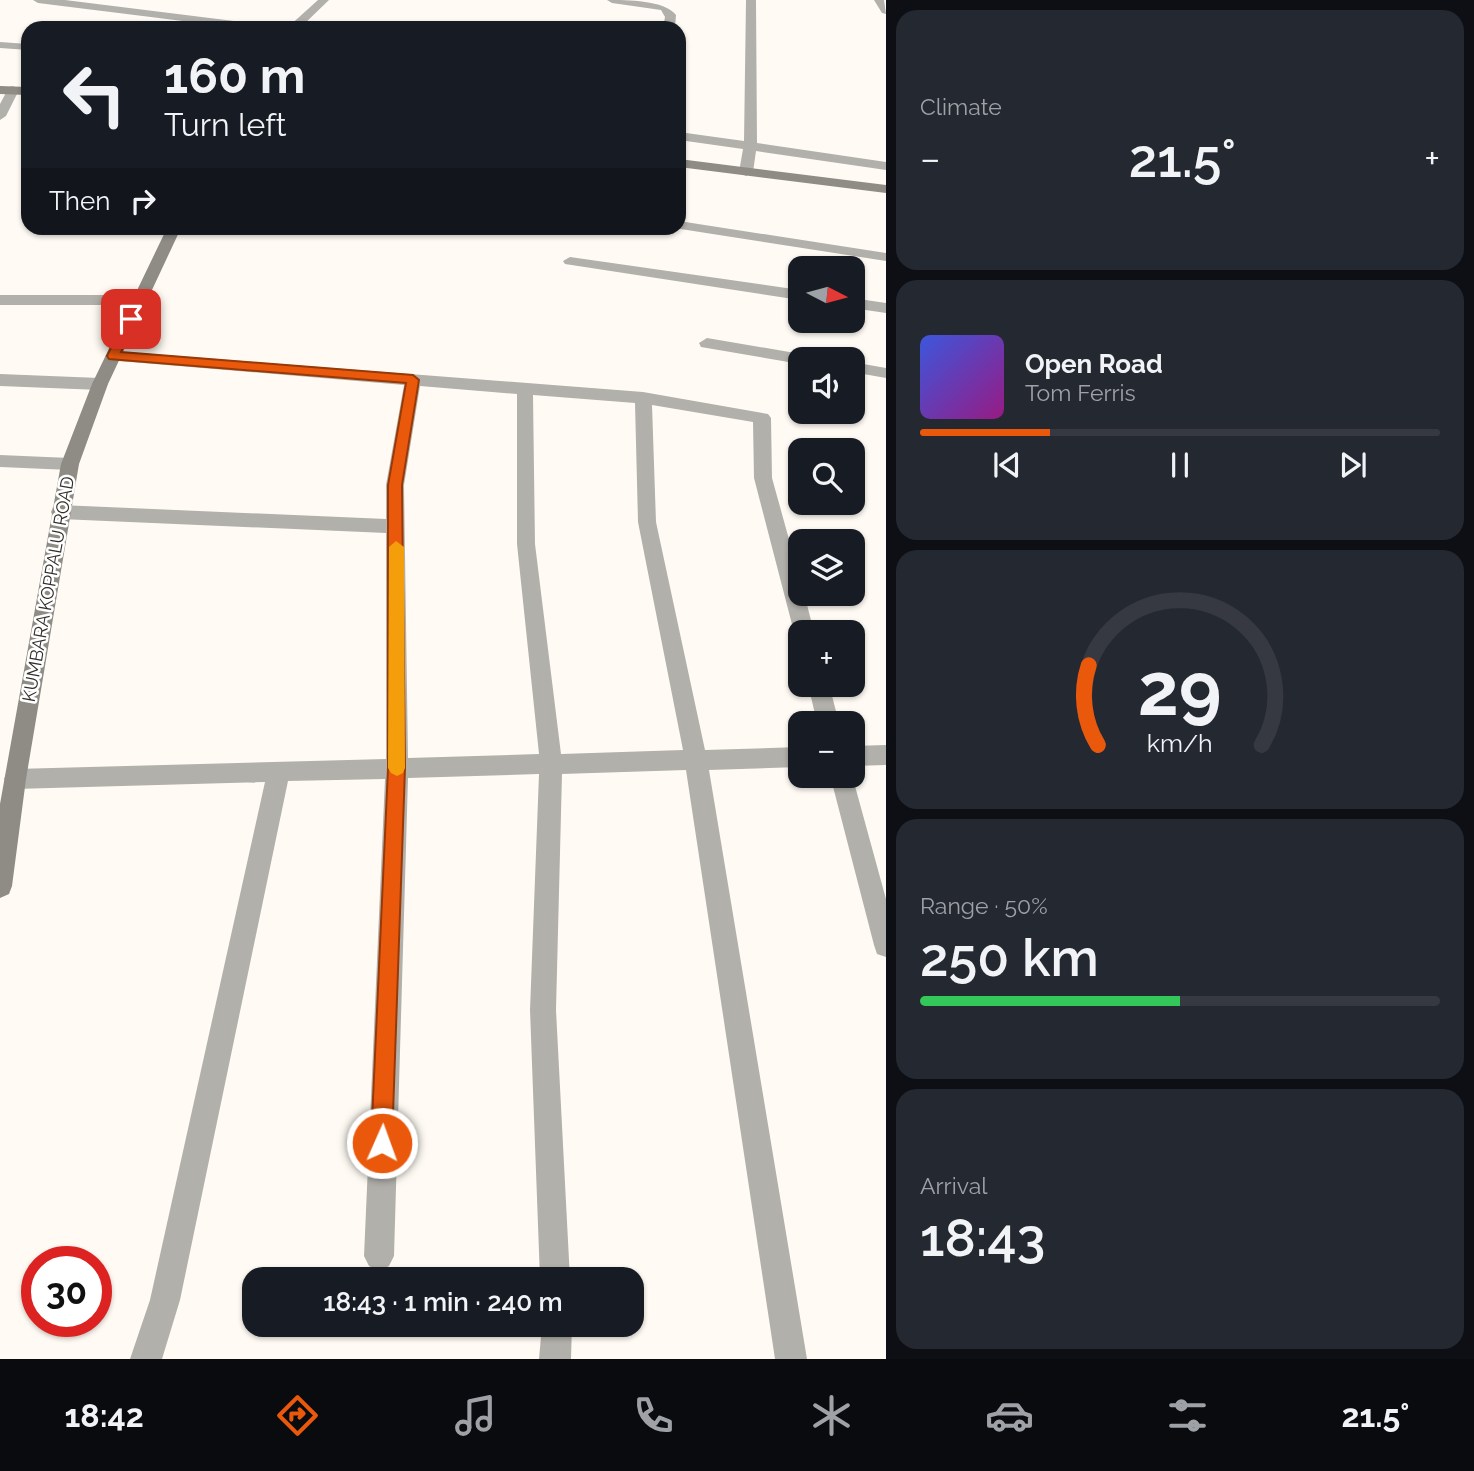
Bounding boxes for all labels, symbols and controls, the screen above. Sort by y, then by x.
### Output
text: 160 m [164,47,305,104]
icon: left [49,49,140,140]
text: Climate [920,93,1002,120]
text: Turn left [164,106,286,143]
text: 21.5° [1129,128,1236,189]
text: − [920,136,940,181]
text: + [1424,136,1440,181]
icon: right [124,182,162,220]
text: Then [49,186,110,216]
north arrow [788,256,864,332]
map controls [788,256,865,788]
pin [101,289,161,349]
icon: arrive [112,300,150,338]
button: sound [788,347,865,424]
text: Open Road [1025,349,1163,379]
text: Tom Ferris [1025,379,1136,406]
button: search [788,438,865,515]
icon: previous [988,446,1026,484]
icon: pause [1161,446,1199,484]
icon: next [1334,446,1372,484]
street label: KUMBARA KOPPALU ROAD [18,474,78,703]
button: layers [788,529,865,606]
button: + [788,620,865,697]
text: 29 [1138,648,1222,733]
button: − [788,711,865,788]
text: km/h [1147,728,1213,758]
text: Range · 50% [920,892,1048,919]
text: 250 km [920,927,1099,988]
position arrow [345,1106,419,1180]
text: Arrival [920,1172,987,1199]
text: 18:43 [920,1207,1045,1268]
speed limit sign: 30 [21,1246,112,1337]
text: 18:43 · 1 min · 240 m [323,1287,563,1317]
icon: directions [273,1391,322,1440]
icon: music [451,1391,500,1440]
icon: phone [629,1391,678,1440]
icon: climate [807,1391,856,1440]
icon: car [985,1391,1034,1440]
icon: filters [1163,1391,1212,1440]
text: 18:42 [65,1397,144,1434]
text: 21.5° [1341,1397,1409,1434]

